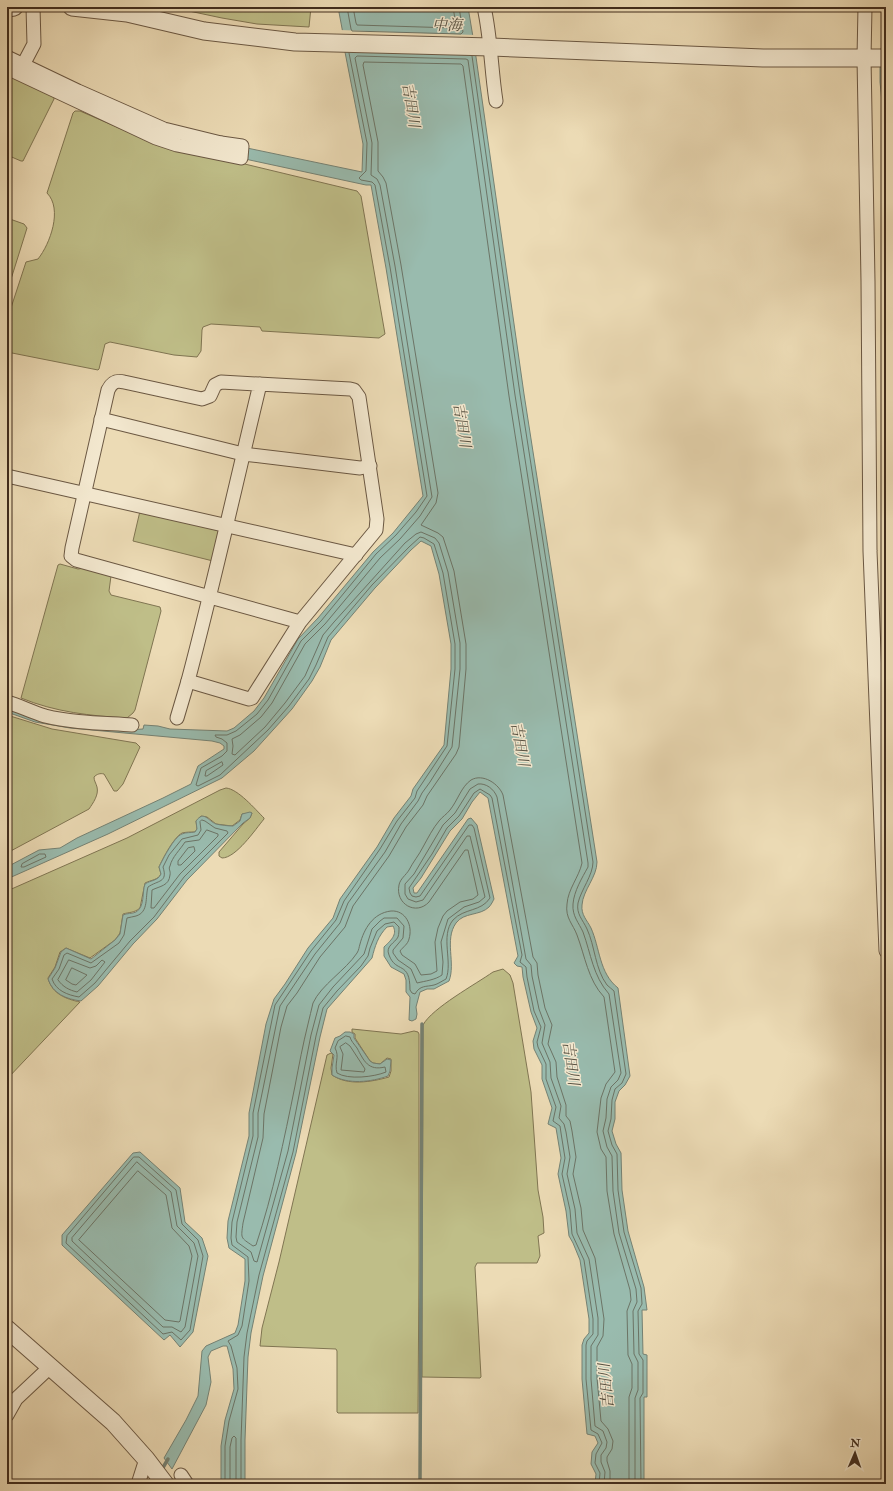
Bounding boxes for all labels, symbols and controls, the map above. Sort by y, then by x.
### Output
water label: 中海 [432,16,464,35]
water label: 吉田川 [398,81,424,131]
water label: 吉田川 [449,401,475,451]
water label: 吉田川 [506,720,533,770]
water label: 吉田川 [558,1039,583,1089]
water label: 吉田川 [595,1361,618,1409]
north arrow [835,1433,875,1473]
text: N [849,1437,862,1450]

